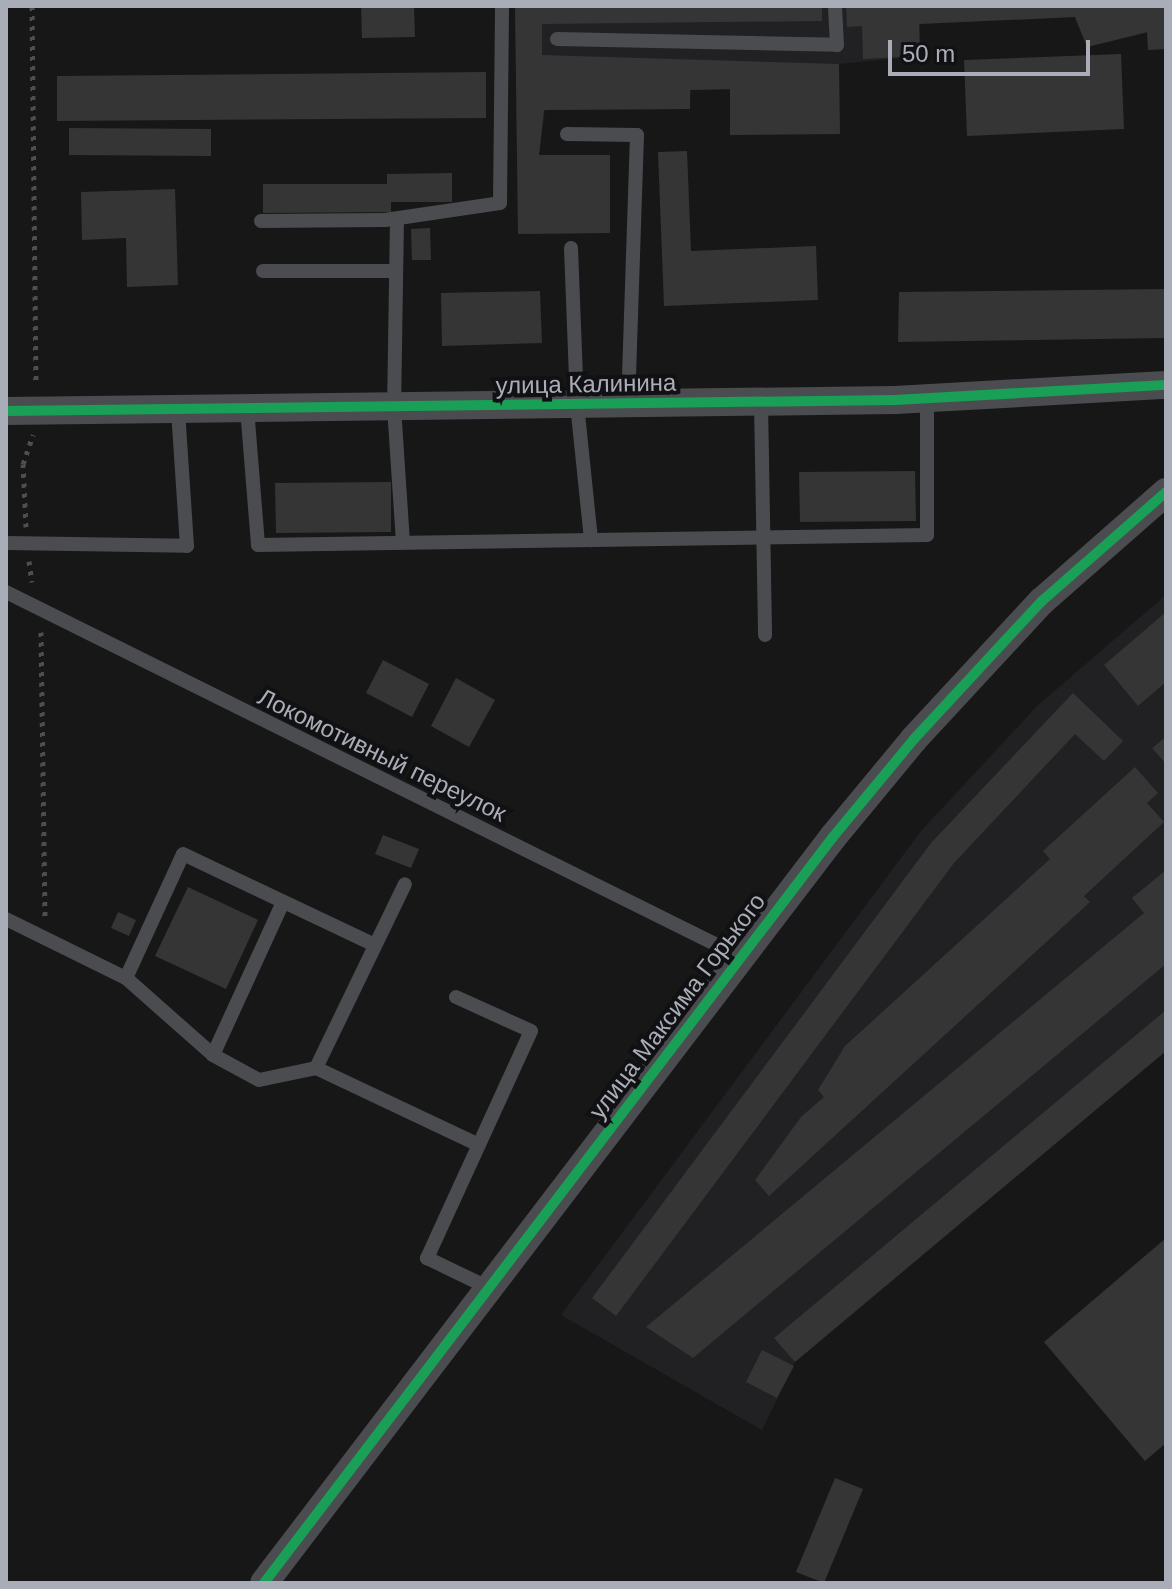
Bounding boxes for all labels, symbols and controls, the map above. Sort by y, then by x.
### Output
scale bar [892,24,1094,74]
text: 50 m [902,40,955,67]
street label: улица Калинина [495,368,677,400]
street label: Локомотивный переулок [253,682,511,828]
street label: улица Максима Горького [583,887,771,1125]

